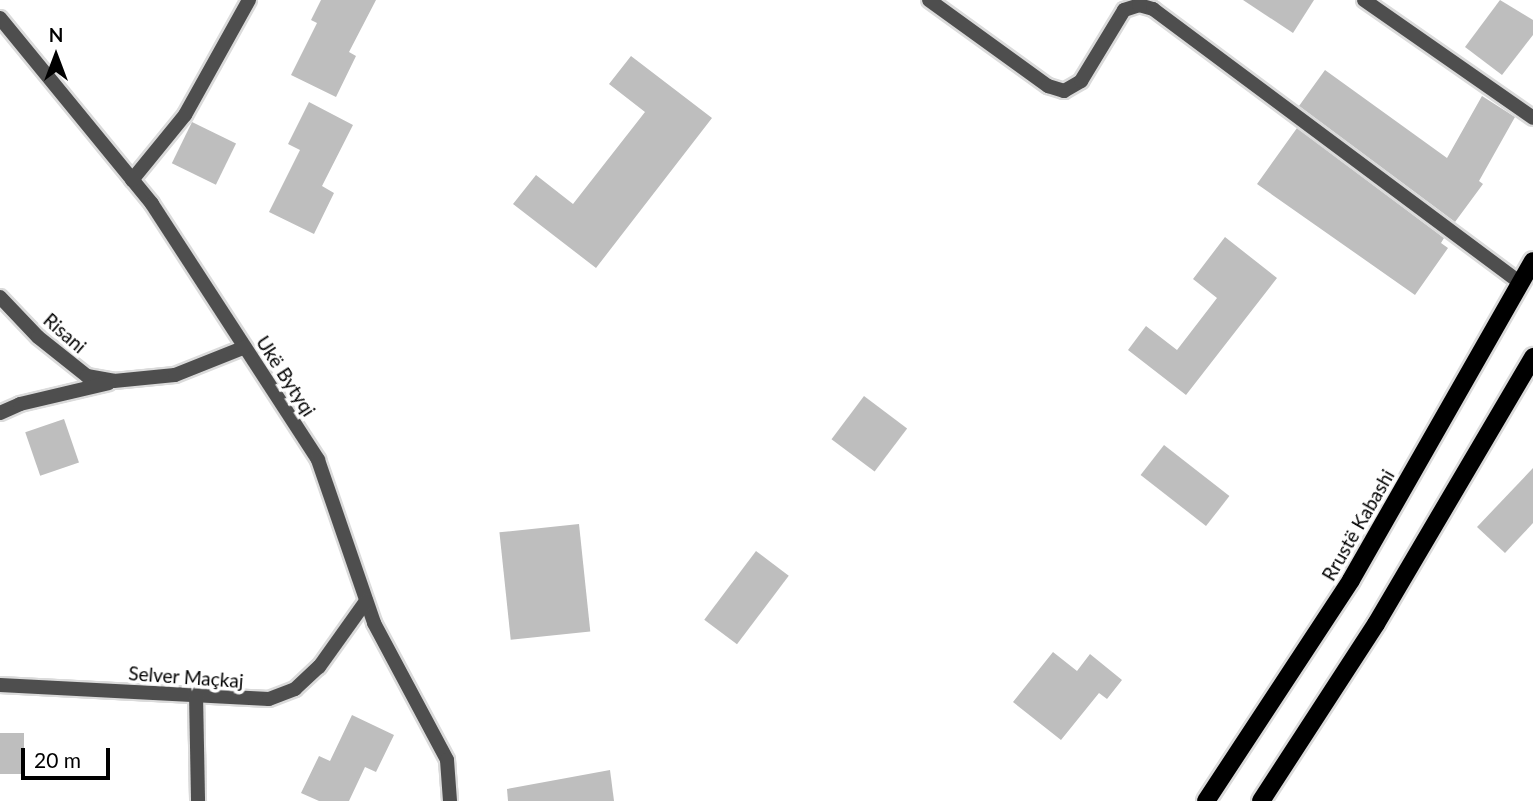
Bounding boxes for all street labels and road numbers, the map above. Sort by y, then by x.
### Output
street label: Risani [39,308,91,358]
street label: Ukë Bytyqi [252,332,320,420]
street label: Rrustë Kabashi [1317,465,1399,585]
street label: Selver Maçkaj [128,662,244,692]

